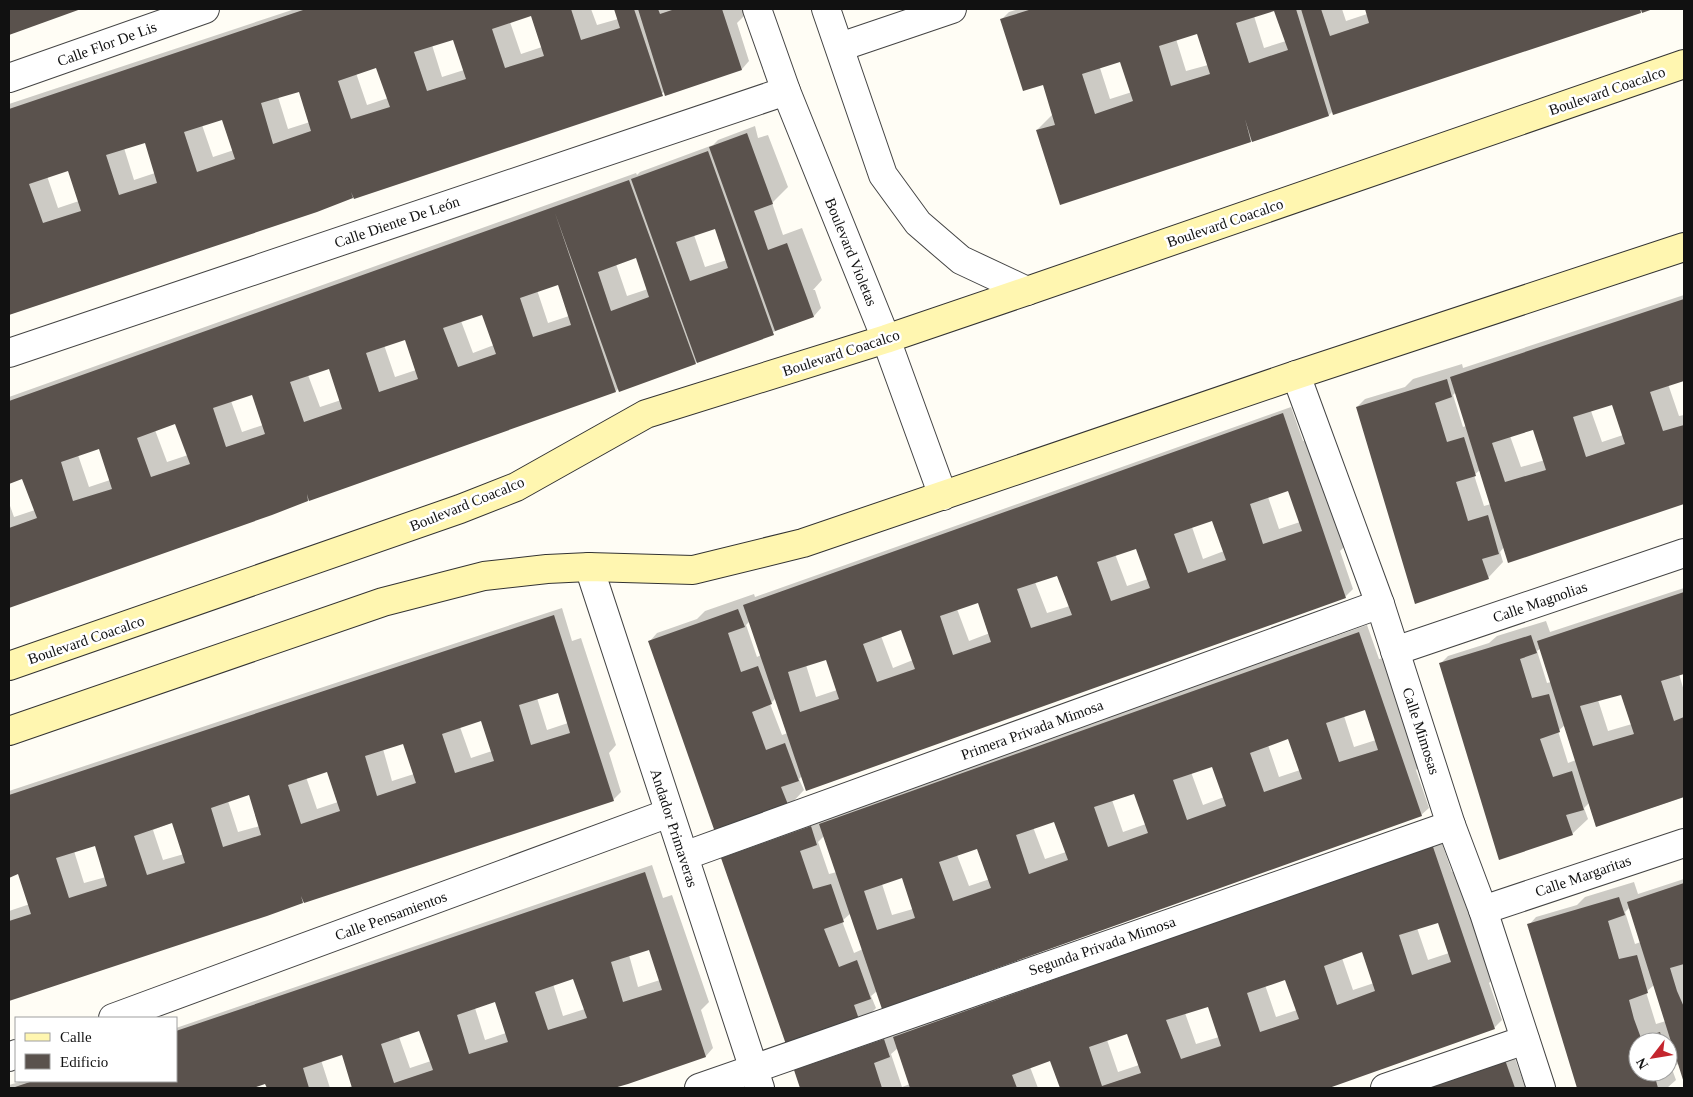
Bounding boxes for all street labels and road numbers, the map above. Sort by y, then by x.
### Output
street label: Calle Flor De Lis [55,19,159,69]
street label: Boulevard Coacalco [1547,64,1667,118]
street label: Calle Diente De León [332,193,462,251]
street label: Boulevard Violetas [822,196,880,308]
street label: Boulevard Coacalco [1165,196,1285,250]
street label: Boulevard Coacalco [780,327,902,379]
street label: Boulevard Coacalco [407,474,527,534]
street label: Calle Magnolias [1491,578,1589,626]
street label: Boulevard Coacalco [26,613,146,667]
street label: Calle Mimosas [1399,686,1443,777]
street label: Primera Privada Mimosa [959,697,1106,763]
street label: Andador Primaveras [647,767,701,889]
street label: Calle Margaritas [1533,852,1633,900]
street label: Calle Pensamientos [333,888,449,944]
street label: Segunda Privada Mimosa [1027,913,1178,979]

